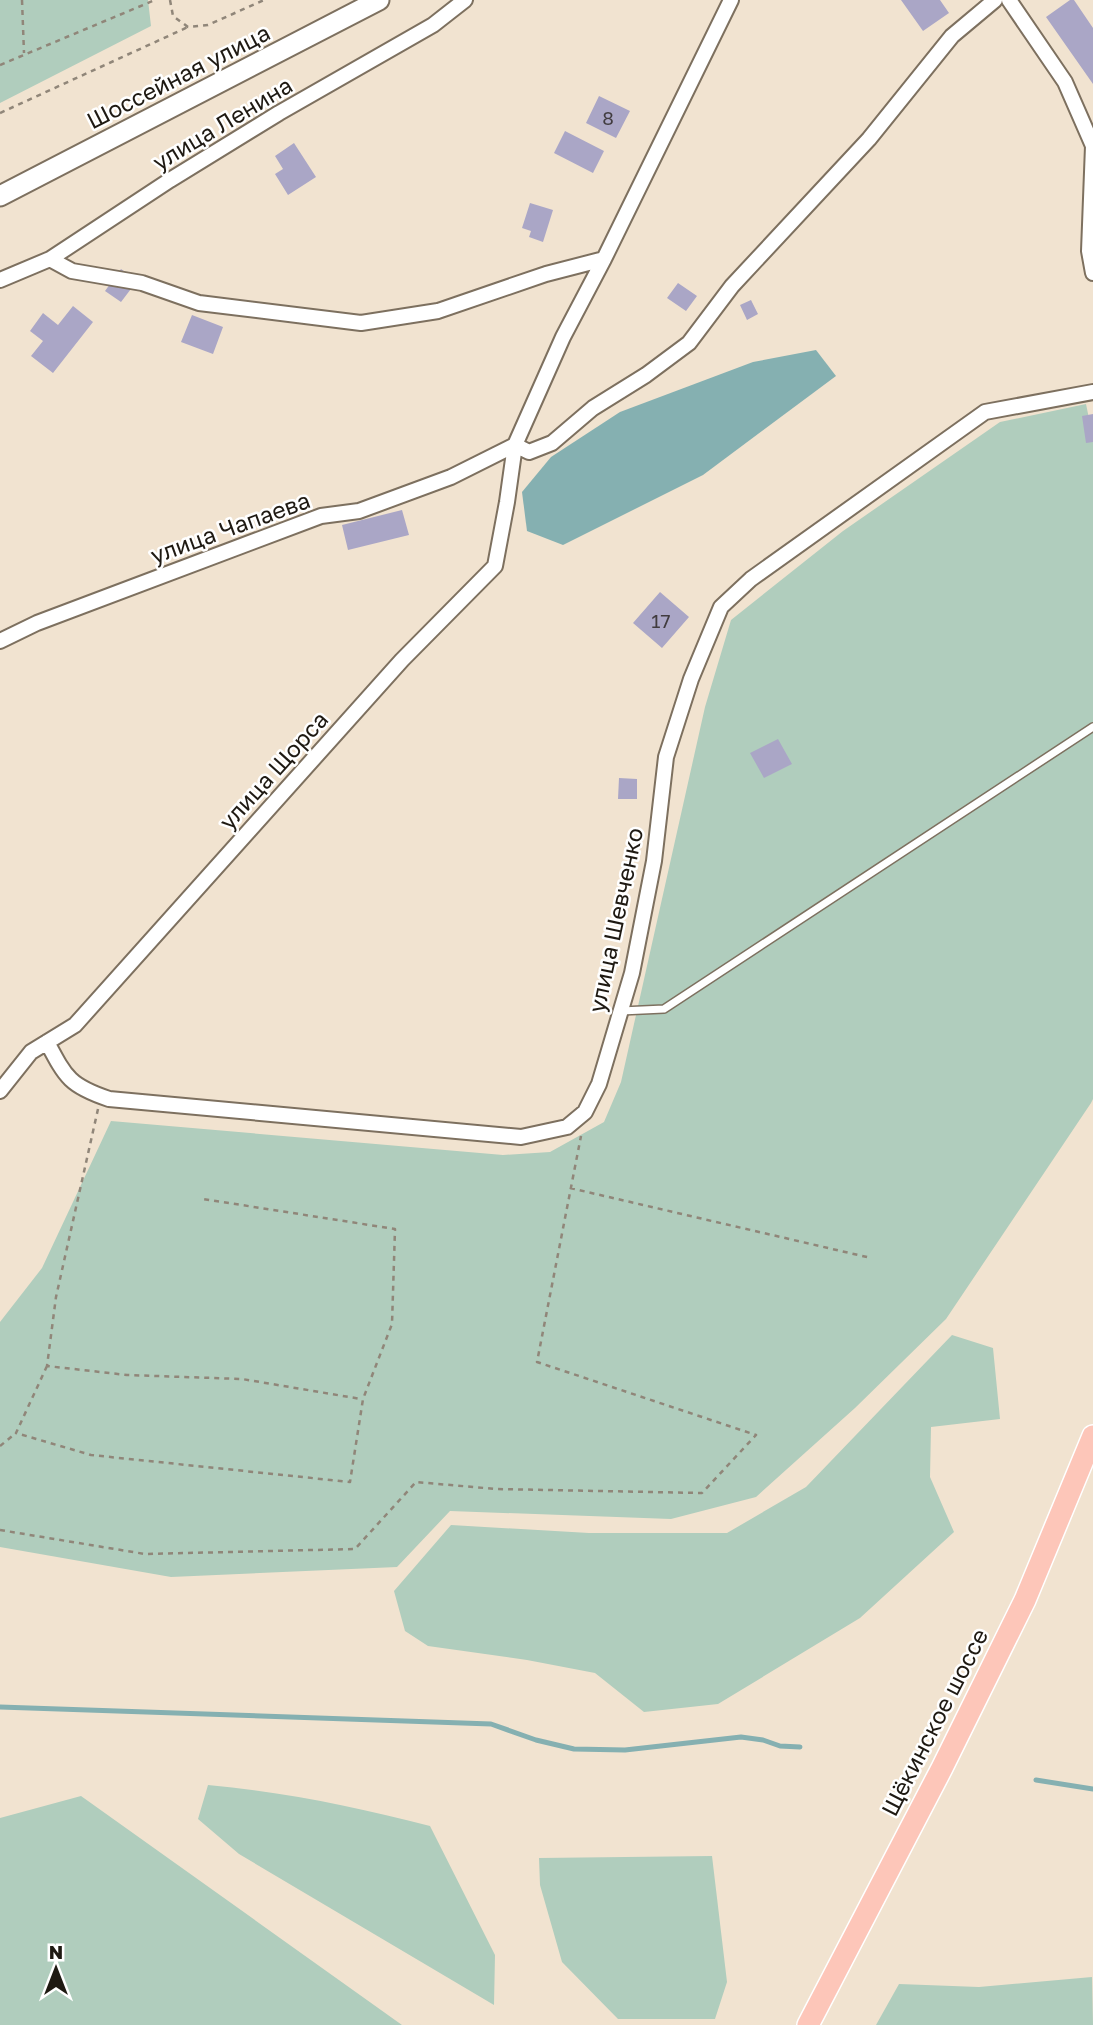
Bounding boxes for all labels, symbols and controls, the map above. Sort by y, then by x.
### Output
street label: Шоссейная улица [82,18,274,134]
street label: улица Ленина [147,70,297,176]
house number: 8 [602,106,614,129]
street label: улица Чапаева [146,485,314,569]
house number: 17 [651,609,671,632]
street label: улица Щорса [213,705,333,835]
street label: улица Шевченко [582,825,648,1015]
street label: Щёкинское шоссе [875,1624,993,1820]
north arrow [21,1934,91,2004]
text: N [49,1940,63,1963]

